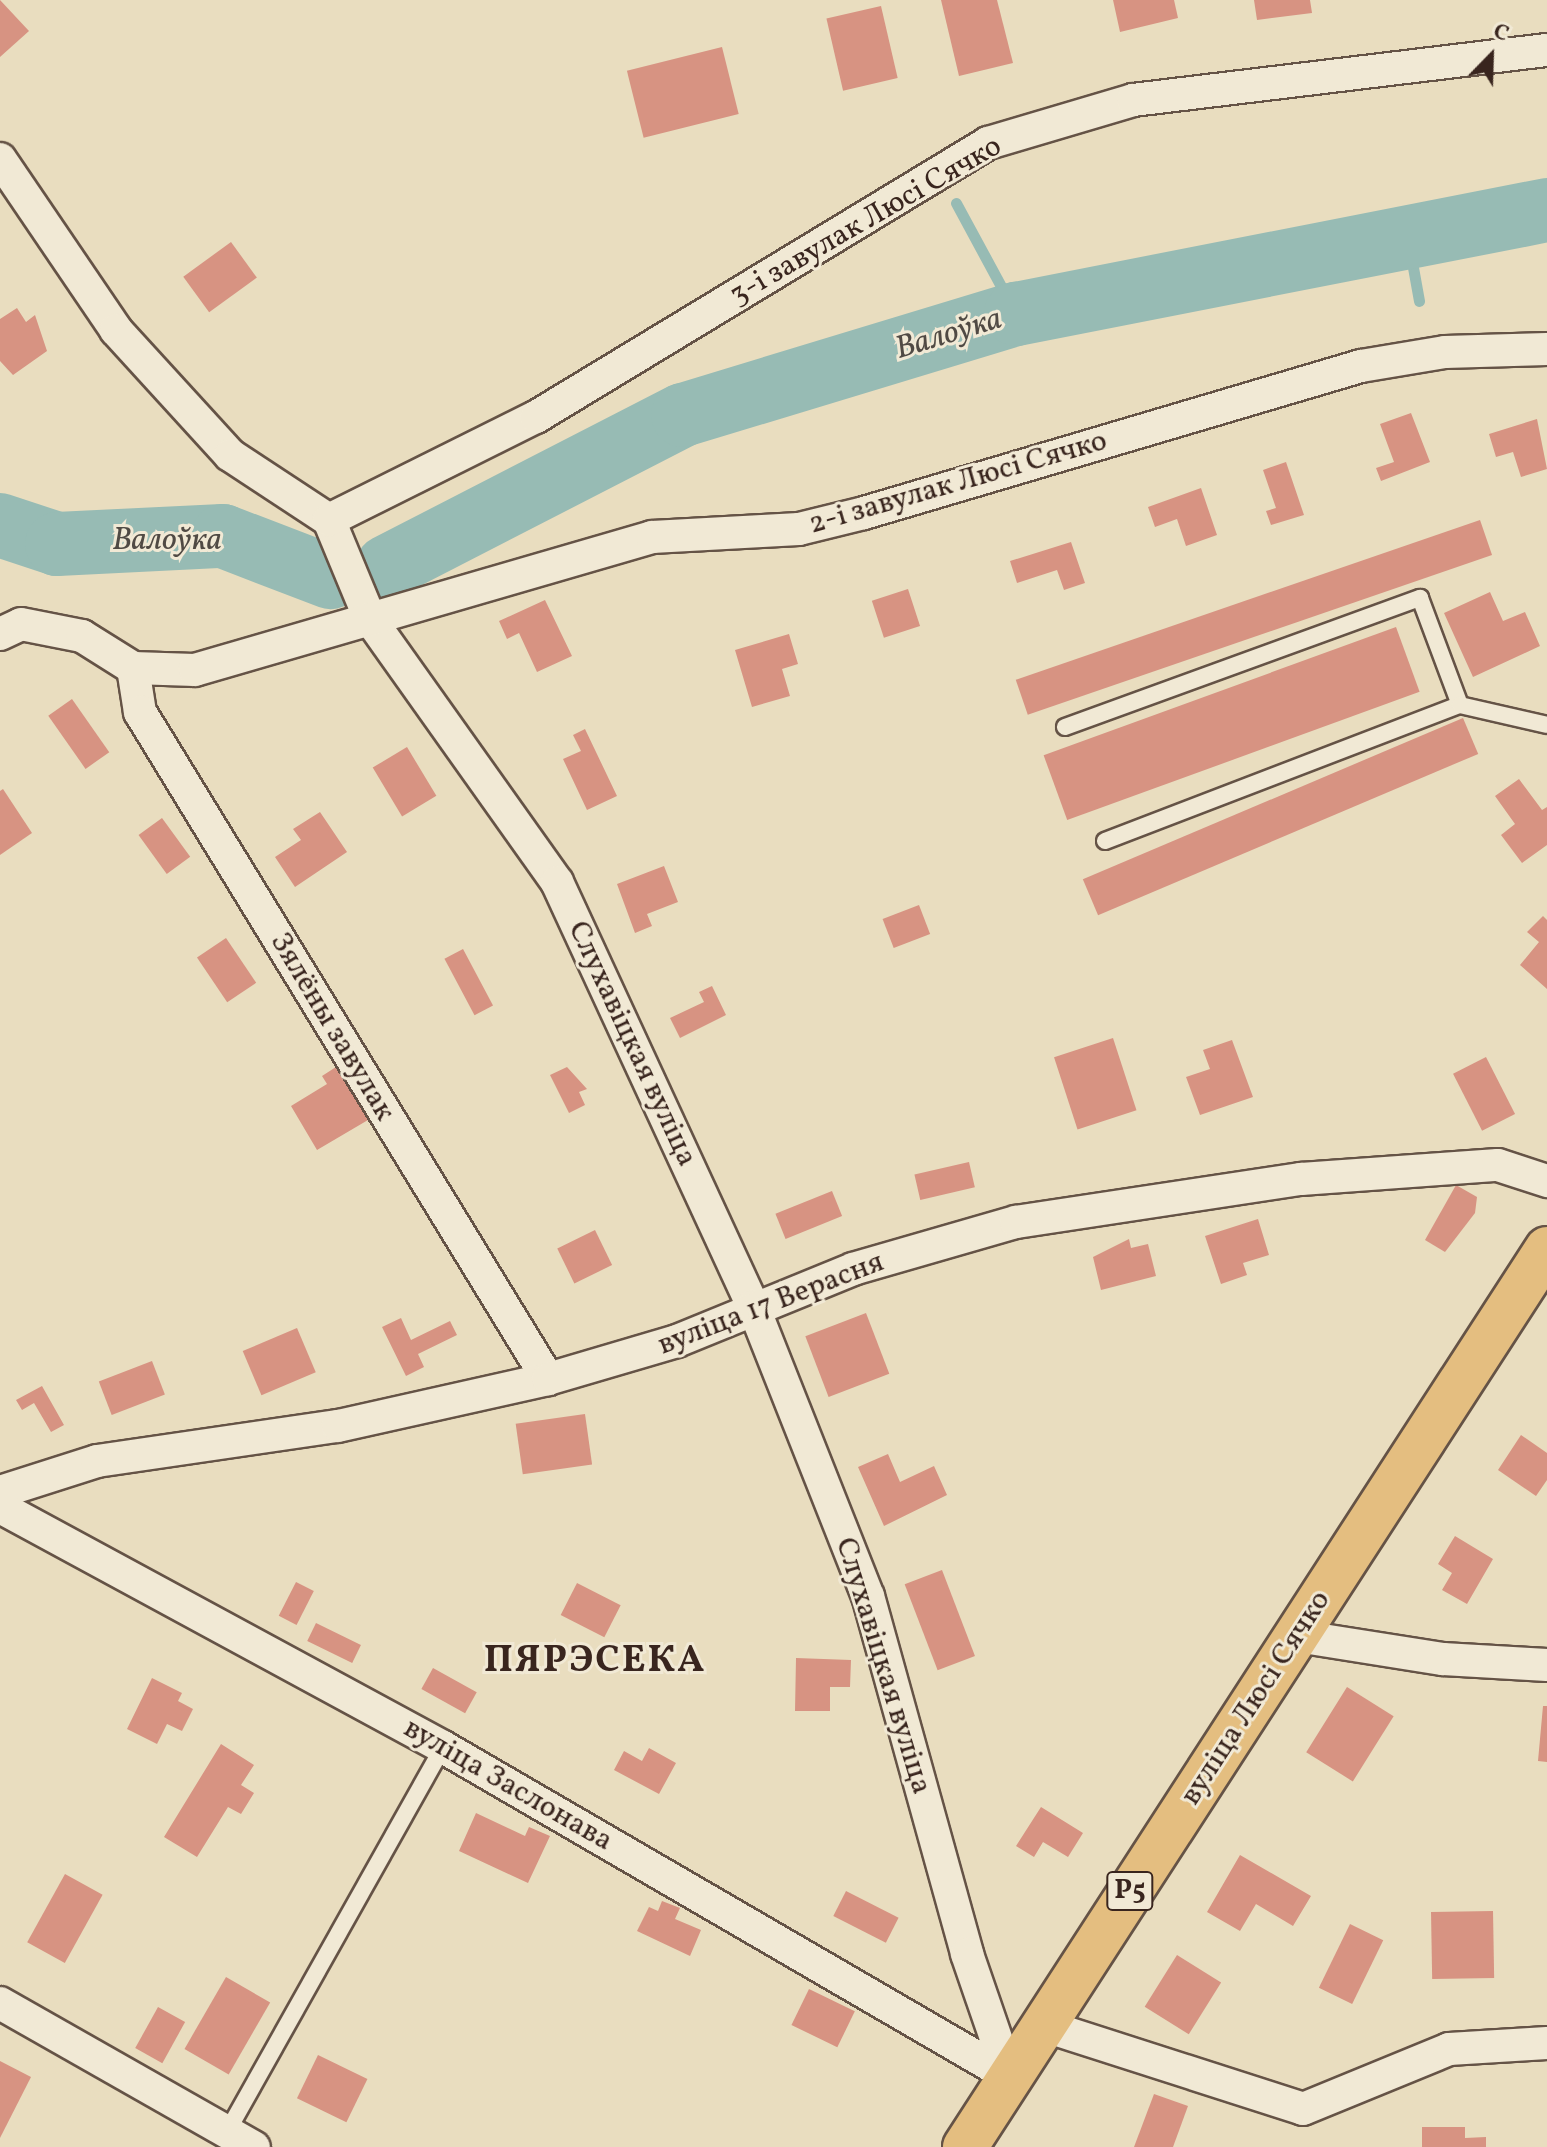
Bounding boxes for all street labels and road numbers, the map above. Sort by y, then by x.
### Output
street label: 3-і завулак Люсі Сячко [724,128,1008,314]
street label: 2-і завулак Люсі Сячко [805,423,1111,543]
street label: Слухавіцкая вуліца [559,916,705,1172]
street label: Зялёны завулак [262,926,402,1128]
street label: вуліца 17 Верасня [653,1244,889,1364]
street label: Слухавіцкая вуліца [827,1533,939,1799]
street label: вуліца Люсі Сячко [1173,1584,1339,1812]
street label: вуліца Заслонава [397,1711,619,1859]
road number: Р5 [1106,1867,1154,1915]

